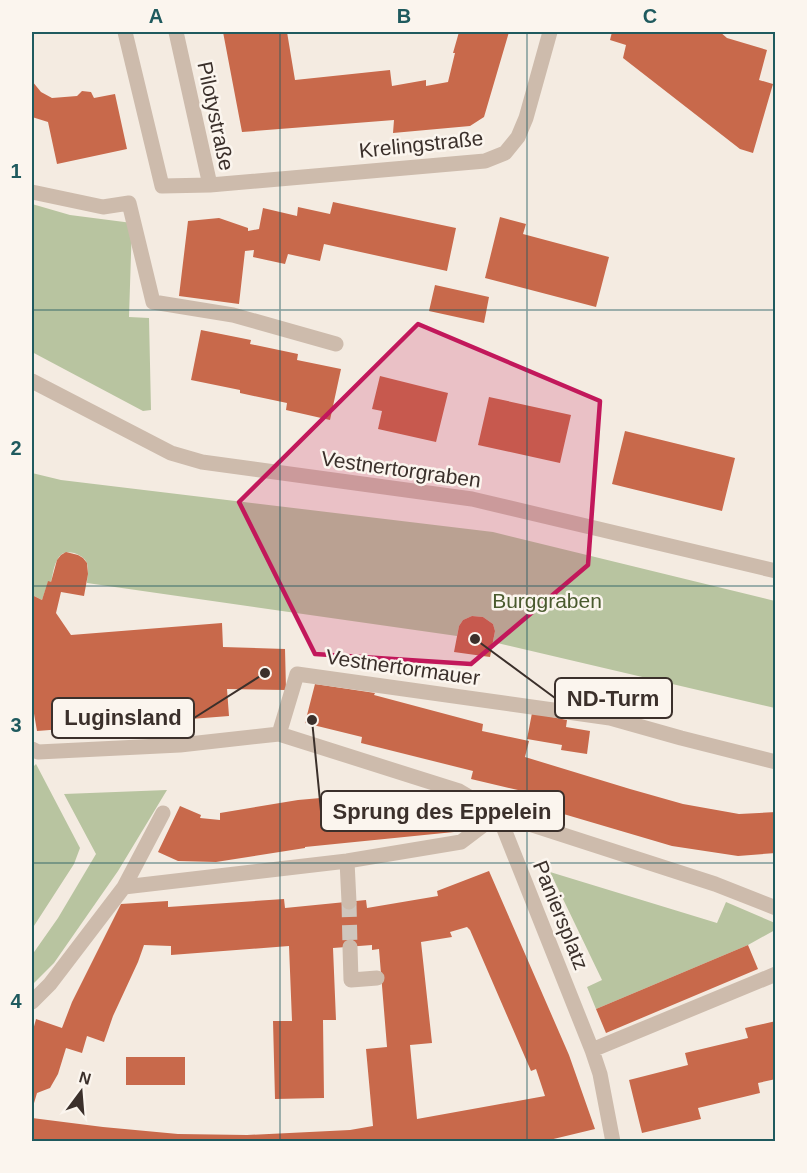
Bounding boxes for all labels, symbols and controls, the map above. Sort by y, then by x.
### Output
text: A [149,5,163,27]
text: B [397,5,411,27]
text: C [643,5,657,27]
street label: Pilotystraße [193,59,239,173]
street label: Krelingstraße [358,126,484,162]
text: 1 [10,160,22,182]
text: 2 [10,437,22,459]
street label: Vestnertorgraben [320,446,482,492]
park label: Burggraben [492,589,602,612]
street label: Vestnertormauer [325,645,481,689]
callout: ND-Turm [555,678,672,718]
text: ND-Turm [567,686,659,711]
callout: Luginsland [52,698,194,738]
text: Luginsland [64,705,182,730]
text: 3 [10,714,22,736]
callout: Sprung des Eppelein [321,791,564,831]
text: Sprung des Eppelein [333,799,551,824]
street label: Paniersplatz [529,857,593,973]
text: 4 [10,990,22,1012]
north arrow [51,1062,111,1122]
text: N [77,1068,93,1088]

